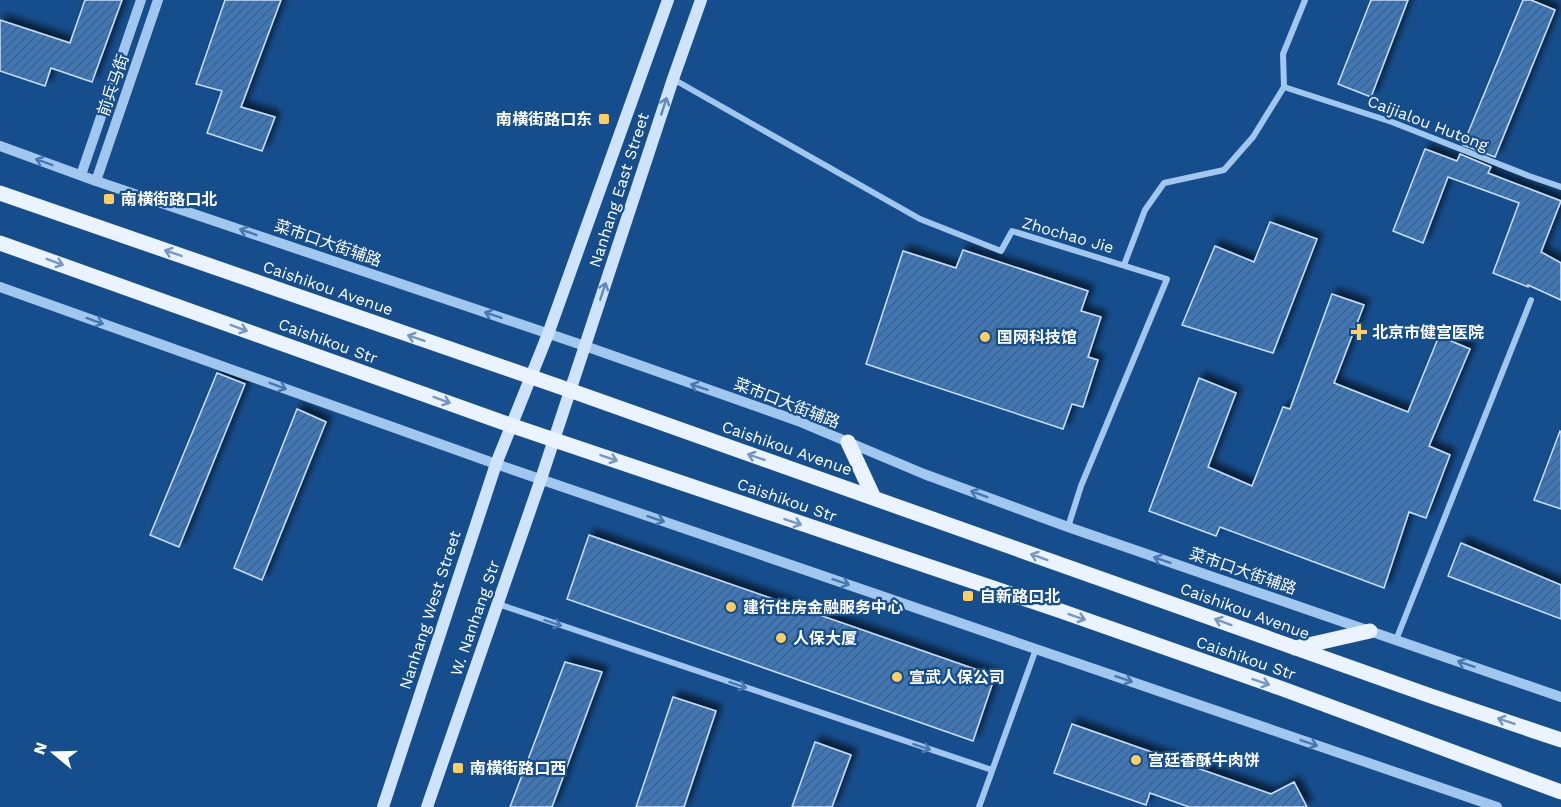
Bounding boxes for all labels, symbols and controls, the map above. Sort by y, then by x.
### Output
street label: 前兵马街 [94,52,132,118]
street label: Caijialou Hutong [1365,91,1492,155]
one-way arrow [660,97,671,116]
place label: 南横街路口东 [496,110,592,129]
street label: Nanhang East Street [585,110,653,270]
marker: 南横街路口东 [597,112,611,126]
one-way arrow [35,156,54,167]
place label: 南横街路口北 [121,190,217,209]
marker: 南横街路口北 [102,192,116,206]
street label: Zhochao Jie [1020,213,1116,257]
street label: 菜市口大街辅路 [272,216,384,270]
one-way arrow [239,226,258,237]
one-way arrow [164,246,183,257]
street label: Caishikou Avenue [260,257,396,319]
one-way arrow [45,258,64,269]
one-way arrow [598,282,609,301]
one-way arrow [484,308,503,319]
street label: Caishikou Str [276,314,381,368]
one-way arrow [85,316,104,327]
one-way arrow [229,323,248,334]
marker: 北京市健宫医院 [1350,323,1368,341]
place label: 北京市健宫医院 [1372,323,1484,342]
place label: 国网科技馆 [997,328,1077,347]
marker: 国网科技馆 [978,330,992,344]
one-way arrow [407,331,426,342]
street label: 菜市口大街辅路 [731,374,843,432]
one-way arrow [690,380,709,391]
one-way arrow [269,382,287,393]
one-way arrow [432,396,451,407]
street label: Caishikou Avenue [719,417,855,479]
one-way arrow [747,450,766,461]
one-way arrow [599,454,618,465]
street label: Caishikou Str [735,474,840,526]
one-way arrow [970,488,989,499]
one-way arrow [646,514,665,525]
one-way arrow [783,517,802,528]
street label: Nanhang West Street [395,528,465,692]
street label: 菜市口大街辅路 [1187,544,1299,598]
one-way arrow [1030,550,1049,561]
one-way arrow [1154,553,1172,564]
street label: W. Nanhang Str [446,557,504,678]
one-way arrow [831,577,850,588]
street label: Caishikou Avenue [1178,579,1312,643]
place label: 自新路口北 [980,587,1060,606]
marker: 自新路口北 [961,589,975,603]
place label: 建行住房金融服务中心 [743,598,903,617]
marker: 建行住房金融服务中心 [724,600,738,614]
one-way arrow [1067,613,1086,624]
one-way arrow [1214,616,1232,627]
one-way arrow [543,618,562,629]
place label: 人保大厦 [793,629,857,648]
marker: 人保大厦 [774,631,788,645]
street label: Caishikou Str [1194,632,1299,684]
one-way arrow [1457,658,1476,669]
place label: 宣武人保公司 [909,668,1005,687]
marker: 宣武人保公司 [890,670,904,684]
one-way arrow [1114,675,1133,686]
one-way arrow [1252,677,1270,688]
one-way arrow [728,680,746,691]
one-way arrow [1497,715,1516,726]
north arrow [24,723,84,783]
one-way arrow [1299,738,1318,749]
text: N [29,740,51,757]
one-way arrow [912,742,931,753]
place label: 宫廷香酥牛肉饼 [1148,751,1260,770]
marker: 宫廷香酥牛肉饼 [1129,753,1143,767]
place label: 南横街路口西 [470,759,566,778]
marker: 南横街路口西 [451,761,465,775]

